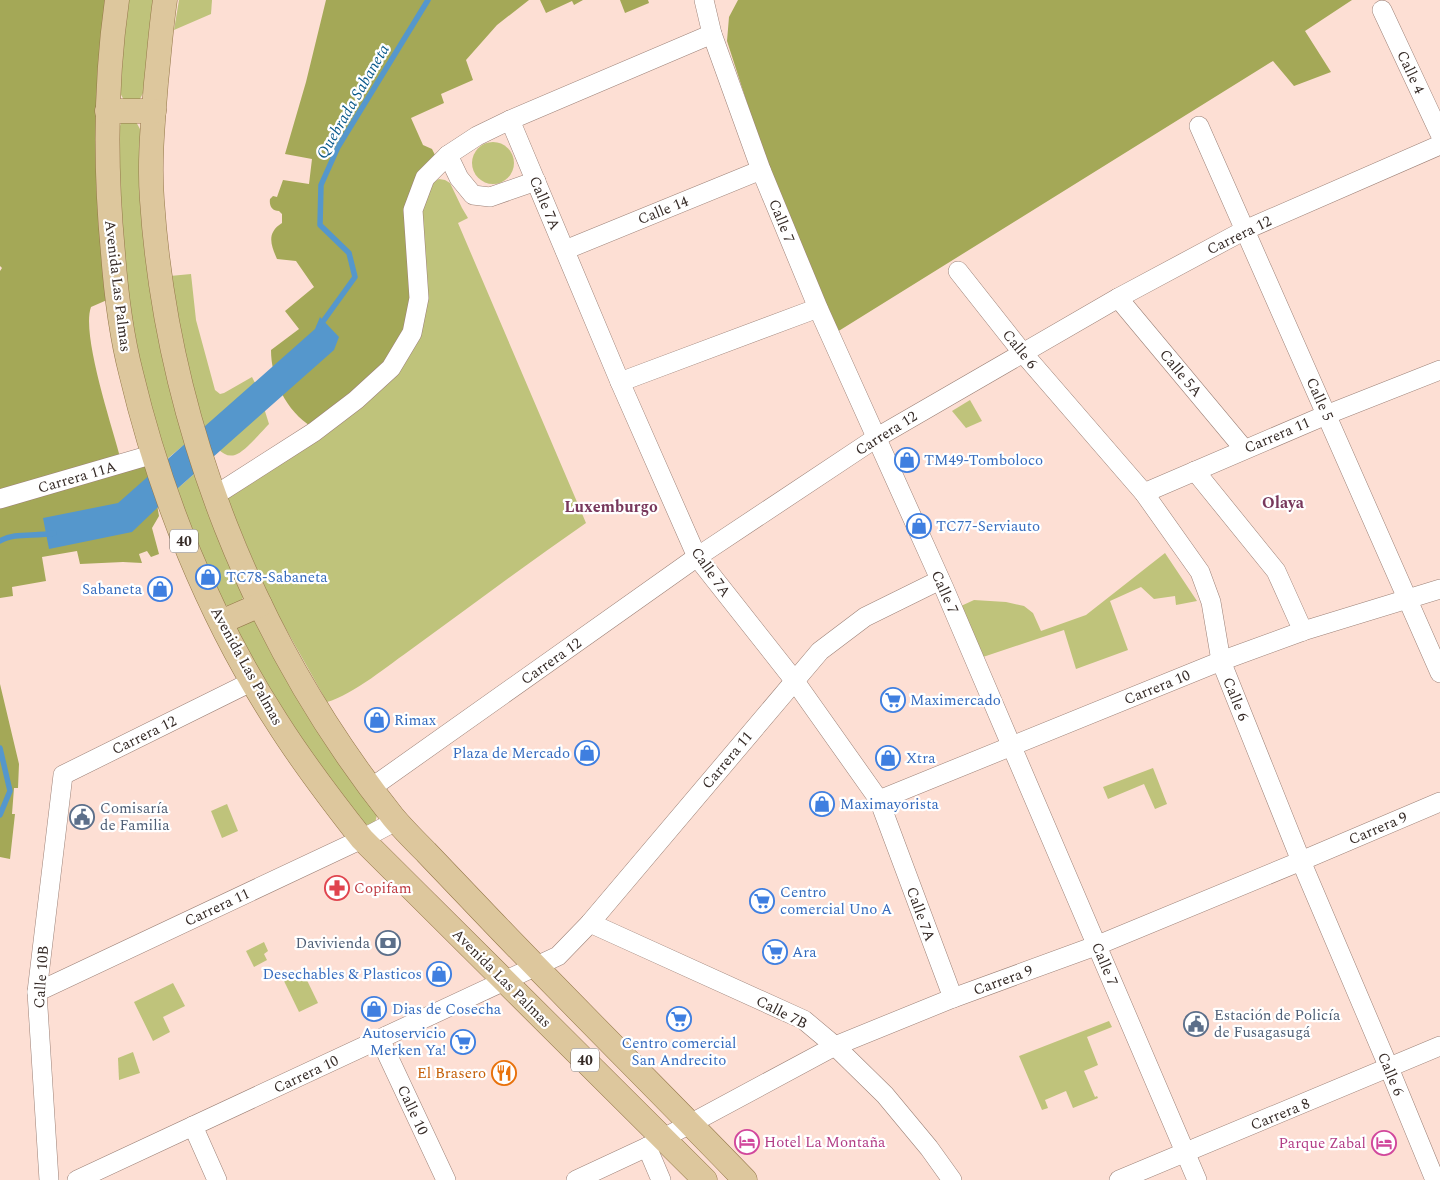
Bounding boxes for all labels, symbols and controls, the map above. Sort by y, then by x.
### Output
water label: Quebrada Sabaneta [310,40,396,163]
street label: Calle 4 [1391,47,1431,98]
street label: Calle 7A [523,173,566,234]
street label: Calle 14 [634,190,693,231]
street label: Calle 7 [762,196,801,247]
street label: Carrera 12 [1203,210,1276,261]
street label: Avenida Las Palmas [98,219,137,353]
street label: Calle 6 [996,324,1043,375]
street label: Calle 5A [1154,344,1208,402]
street label: Calle 5 [1300,374,1339,425]
street label: Carrera 12 [851,405,922,462]
street label: Carrera 11 [1241,411,1314,460]
shop icon: TM49-Tomboloco [894,447,920,473]
place label: TM49-Tomboloco [924,449,1043,472]
street label: Carrera 11A [35,455,119,500]
district label: Olaya [1262,491,1305,515]
district label: Luxemburgo [564,495,658,519]
shop icon: TC77-Serviauto [906,513,932,539]
place label: TC77-Serviauto [936,515,1040,538]
road number: 40 [170,530,198,552]
street label: Calle 7A [685,542,736,602]
shop icon: TC78-Sabaneta [195,564,221,590]
place label: TC78-Sabaneta [226,566,328,589]
street label: Calle 7 [925,567,964,618]
shop icon: Sabaneta [147,576,173,602]
place label: Sabaneta [82,578,143,601]
street label: Avenida Las Palmas [204,603,289,730]
street label: Carrera 12 [516,632,586,691]
street label: Carrera 10 [1121,664,1194,711]
street label: Calle 6 [1216,674,1255,725]
supermarket icon: Maximercado [880,687,906,713]
place label: Maximercado [910,689,1001,712]
shop icon: Rimax [364,707,390,733]
place label: Rimax [394,709,437,732]
street label: Carrera 12 [108,710,181,761]
street label: Carrera 11 [696,726,759,794]
shop icon: Plaza de Mercado [574,740,600,766]
place label: Plaza de Mercado [453,742,570,765]
shop icon: Xtra [875,745,901,771]
place label: Xtra [906,747,936,770]
shop icon: Maximayorista [809,791,835,817]
place label: Maximayorista [840,793,939,816]
place label: Comisaría de Familia [100,797,170,837]
public building icon: Comisaría de Familia [69,804,95,830]
street label: Carrera 9 [1345,806,1411,851]
pharmacy icon: Copifam [324,875,350,901]
place label: Copifam [354,877,412,900]
place label: Centro comercial Uno A [780,881,892,921]
street label: Carrera 11 [181,882,254,933]
street label: Calle 7A [900,884,941,945]
supermarket icon: Centro comercial Uno A [749,888,775,914]
street label: Avenida Las Palmas [447,923,557,1033]
bank icon: Davivienda [375,930,401,956]
place label: Davivienda [296,932,371,955]
supermarket icon: Ara [762,939,788,965]
street label: Calle 7 [1085,939,1124,990]
place label: Ara [792,941,817,964]
street label: Calle 10B [28,945,55,1009]
street label: Carrera 9 [970,959,1036,1002]
shop icon: Desechables & Plasticos [426,961,452,987]
place label: Desechables & Plasticos [262,963,422,986]
street label: Calle 7B [752,990,812,1035]
shop icon: Dias de Cosecha [361,996,387,1022]
place label: Dias de Cosecha [392,998,502,1021]
place label: Estación de Policía de Fusagasugá [1214,1004,1341,1044]
supermarket icon: Centro comercial San Andrecito [666,1006,692,1032]
public building icon: Estación de Policía de Fusagasugá [1183,1011,1209,1037]
place label: Autoservicio Merken Ya! [362,1022,446,1062]
supermarket icon: Autoservicio Merken Ya! [450,1029,476,1055]
place label: Centro comercial San Andrecito [621,1032,737,1072]
road number: 40 [571,1048,599,1072]
street label: Carrera 10 [270,1049,343,1100]
street label: Calle 6 [1371,1049,1410,1100]
restaurant icon: El Brasero [491,1060,517,1086]
place label: El Brasero [417,1062,486,1085]
street label: Calle 10 [391,1081,434,1139]
street label: Carrera 8 [1247,1092,1313,1137]
hotel icon: Hotel La Montaña [734,1129,760,1155]
hotel icon: Parque Zabal [1371,1130,1397,1156]
place label: Hotel La Montaña [764,1131,886,1154]
place label: Parque Zabal [1279,1132,1366,1155]

